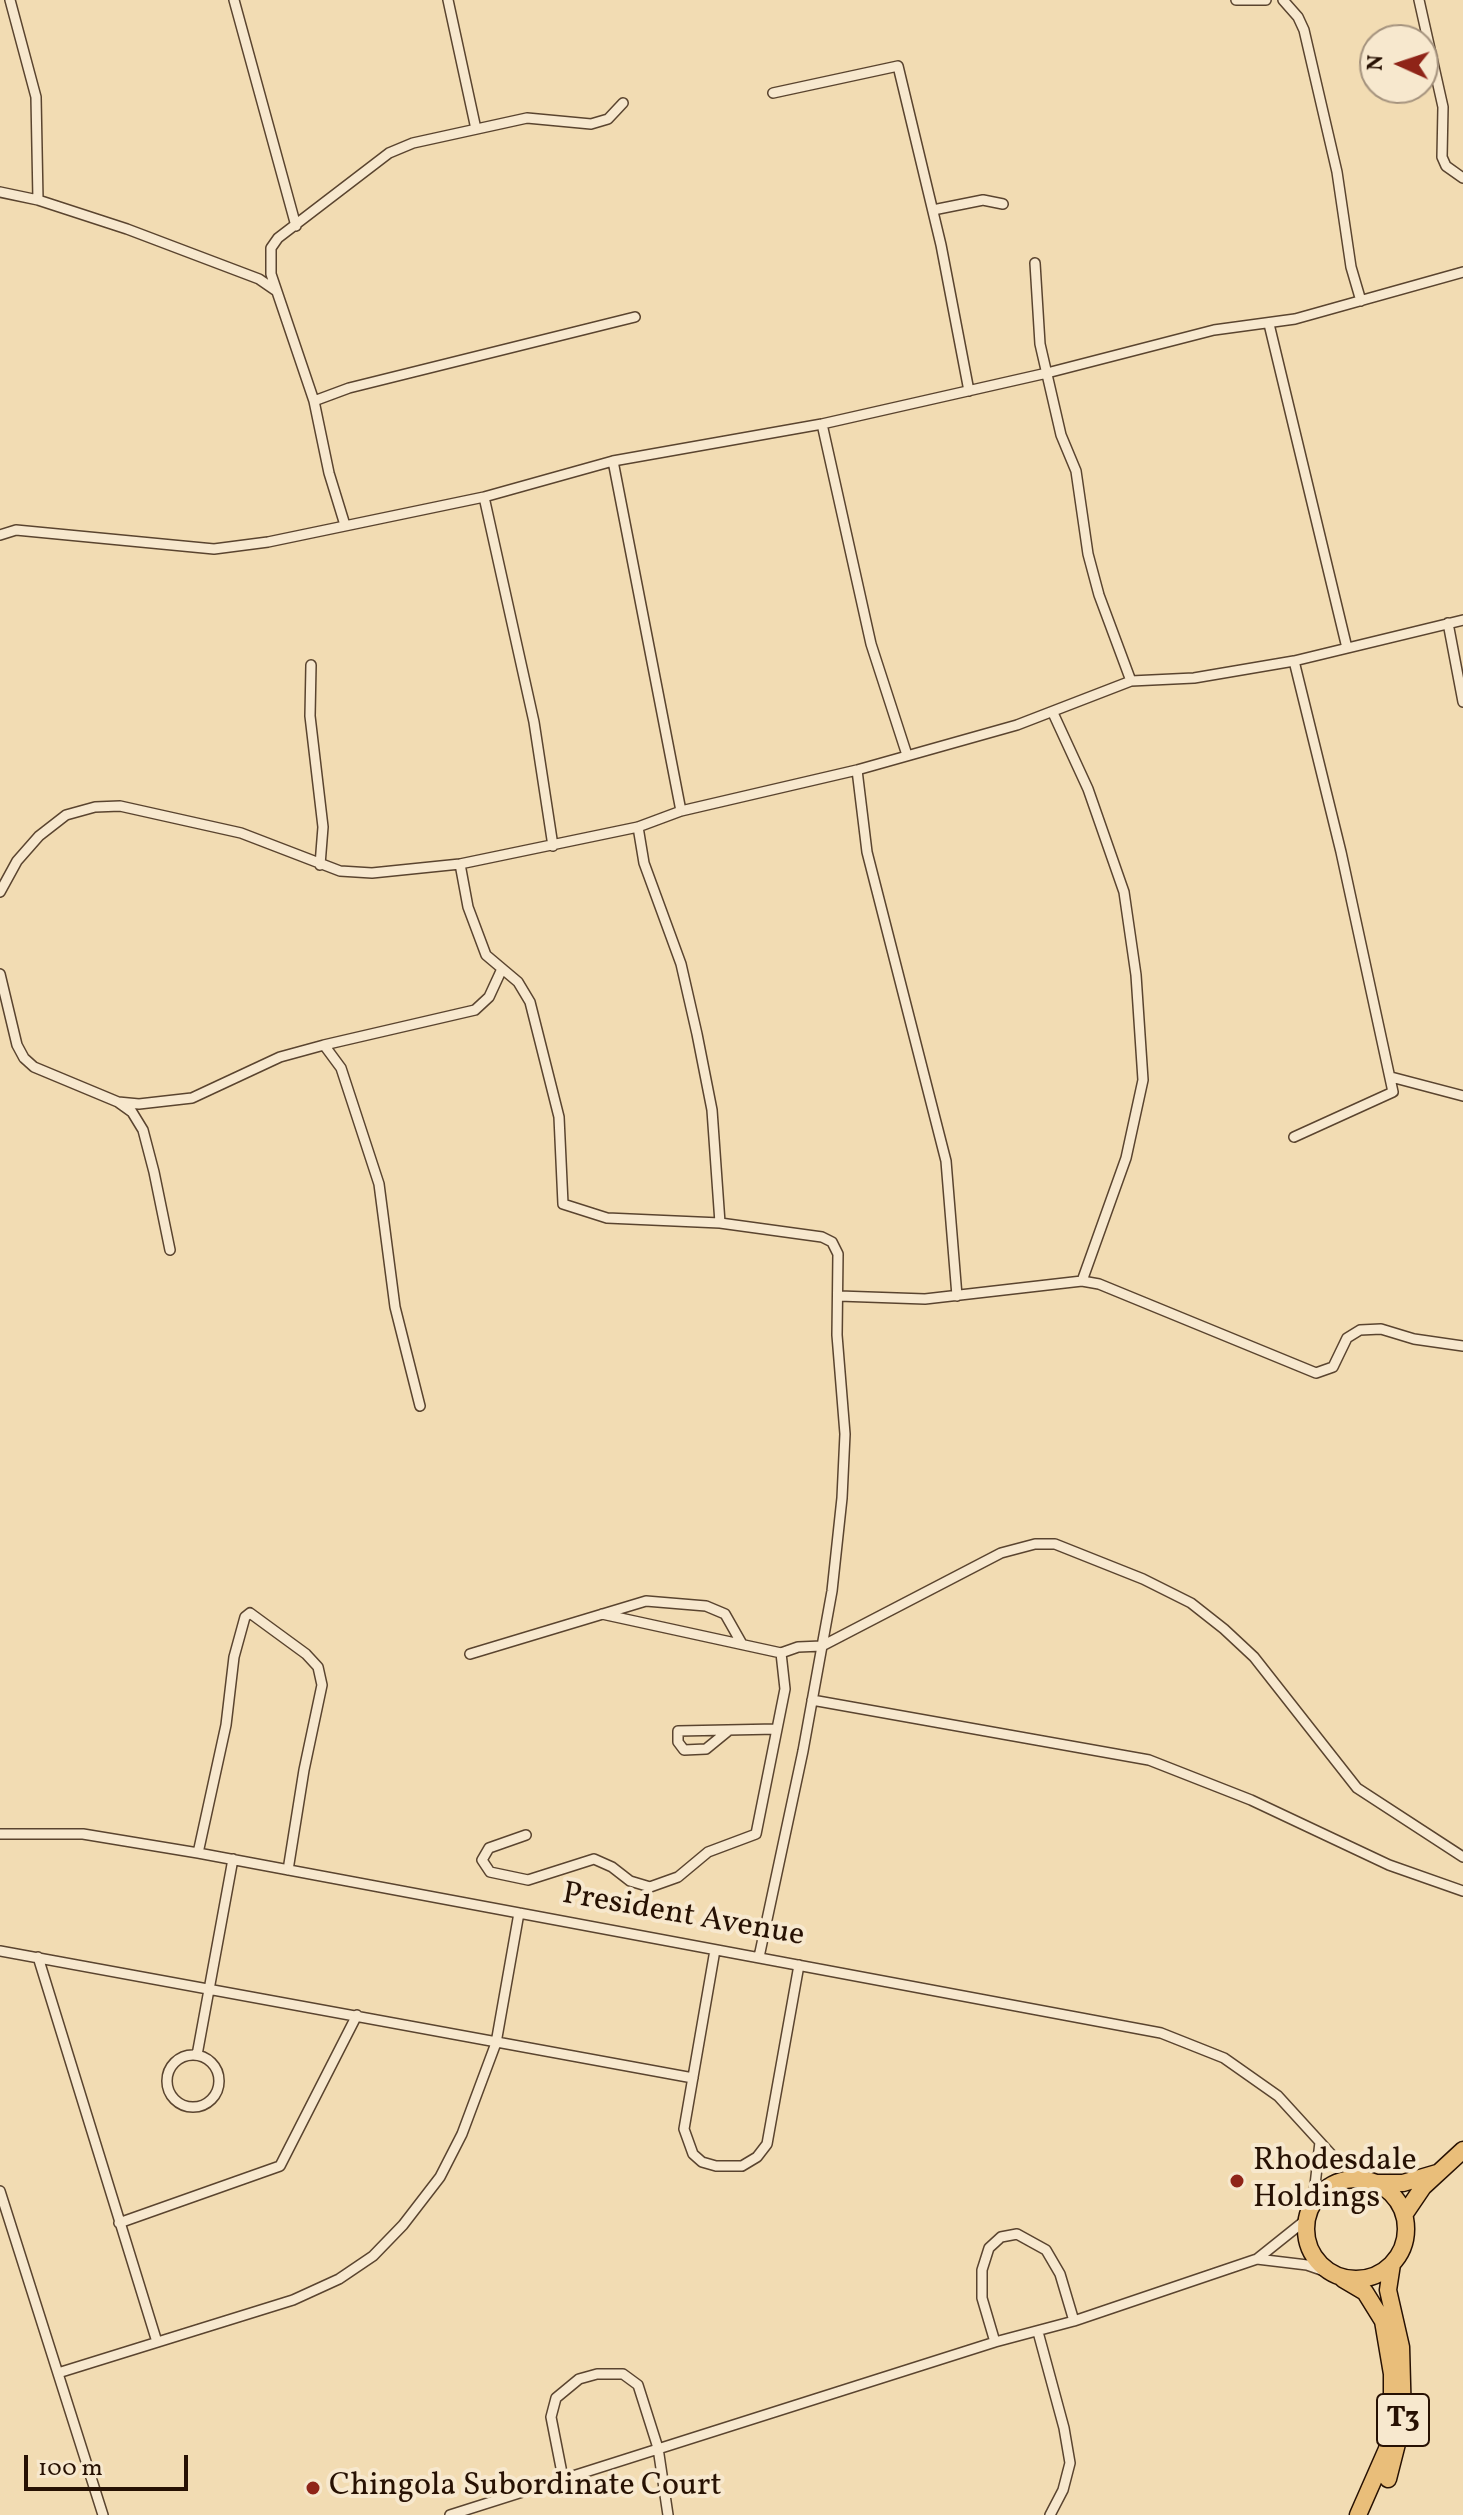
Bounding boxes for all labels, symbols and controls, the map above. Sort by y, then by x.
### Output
north arrow [1359,24,1439,104]
text: N [1361,54,1392,72]
street label: President Avenue [559,1877,807,1957]
place label: Rhodesdale Holdings [1253,2144,1417,2219]
marker: Rhodesdale Holdings [1228,2172,1246,2190]
road number: T3 [1377,2394,1429,2446]
scale bar [28,2439,192,2489]
text: 100 m [38,2452,103,2486]
place label: Chingola Subordinate Court [329,2469,722,2507]
marker: Chingola Subordinate Court [304,2479,322,2497]

